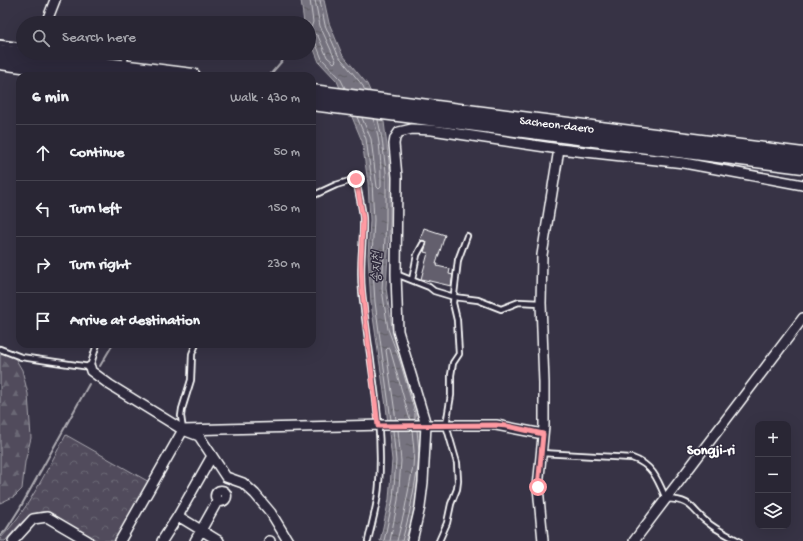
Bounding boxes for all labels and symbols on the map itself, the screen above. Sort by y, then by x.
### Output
street label: Sacheon-daero [519,114,595,138]
route end [347,170,365,188]
water label: 송지천 [369,250,386,283]
district label: Songji-ri [687,443,735,460]
route start [529,478,547,496]

